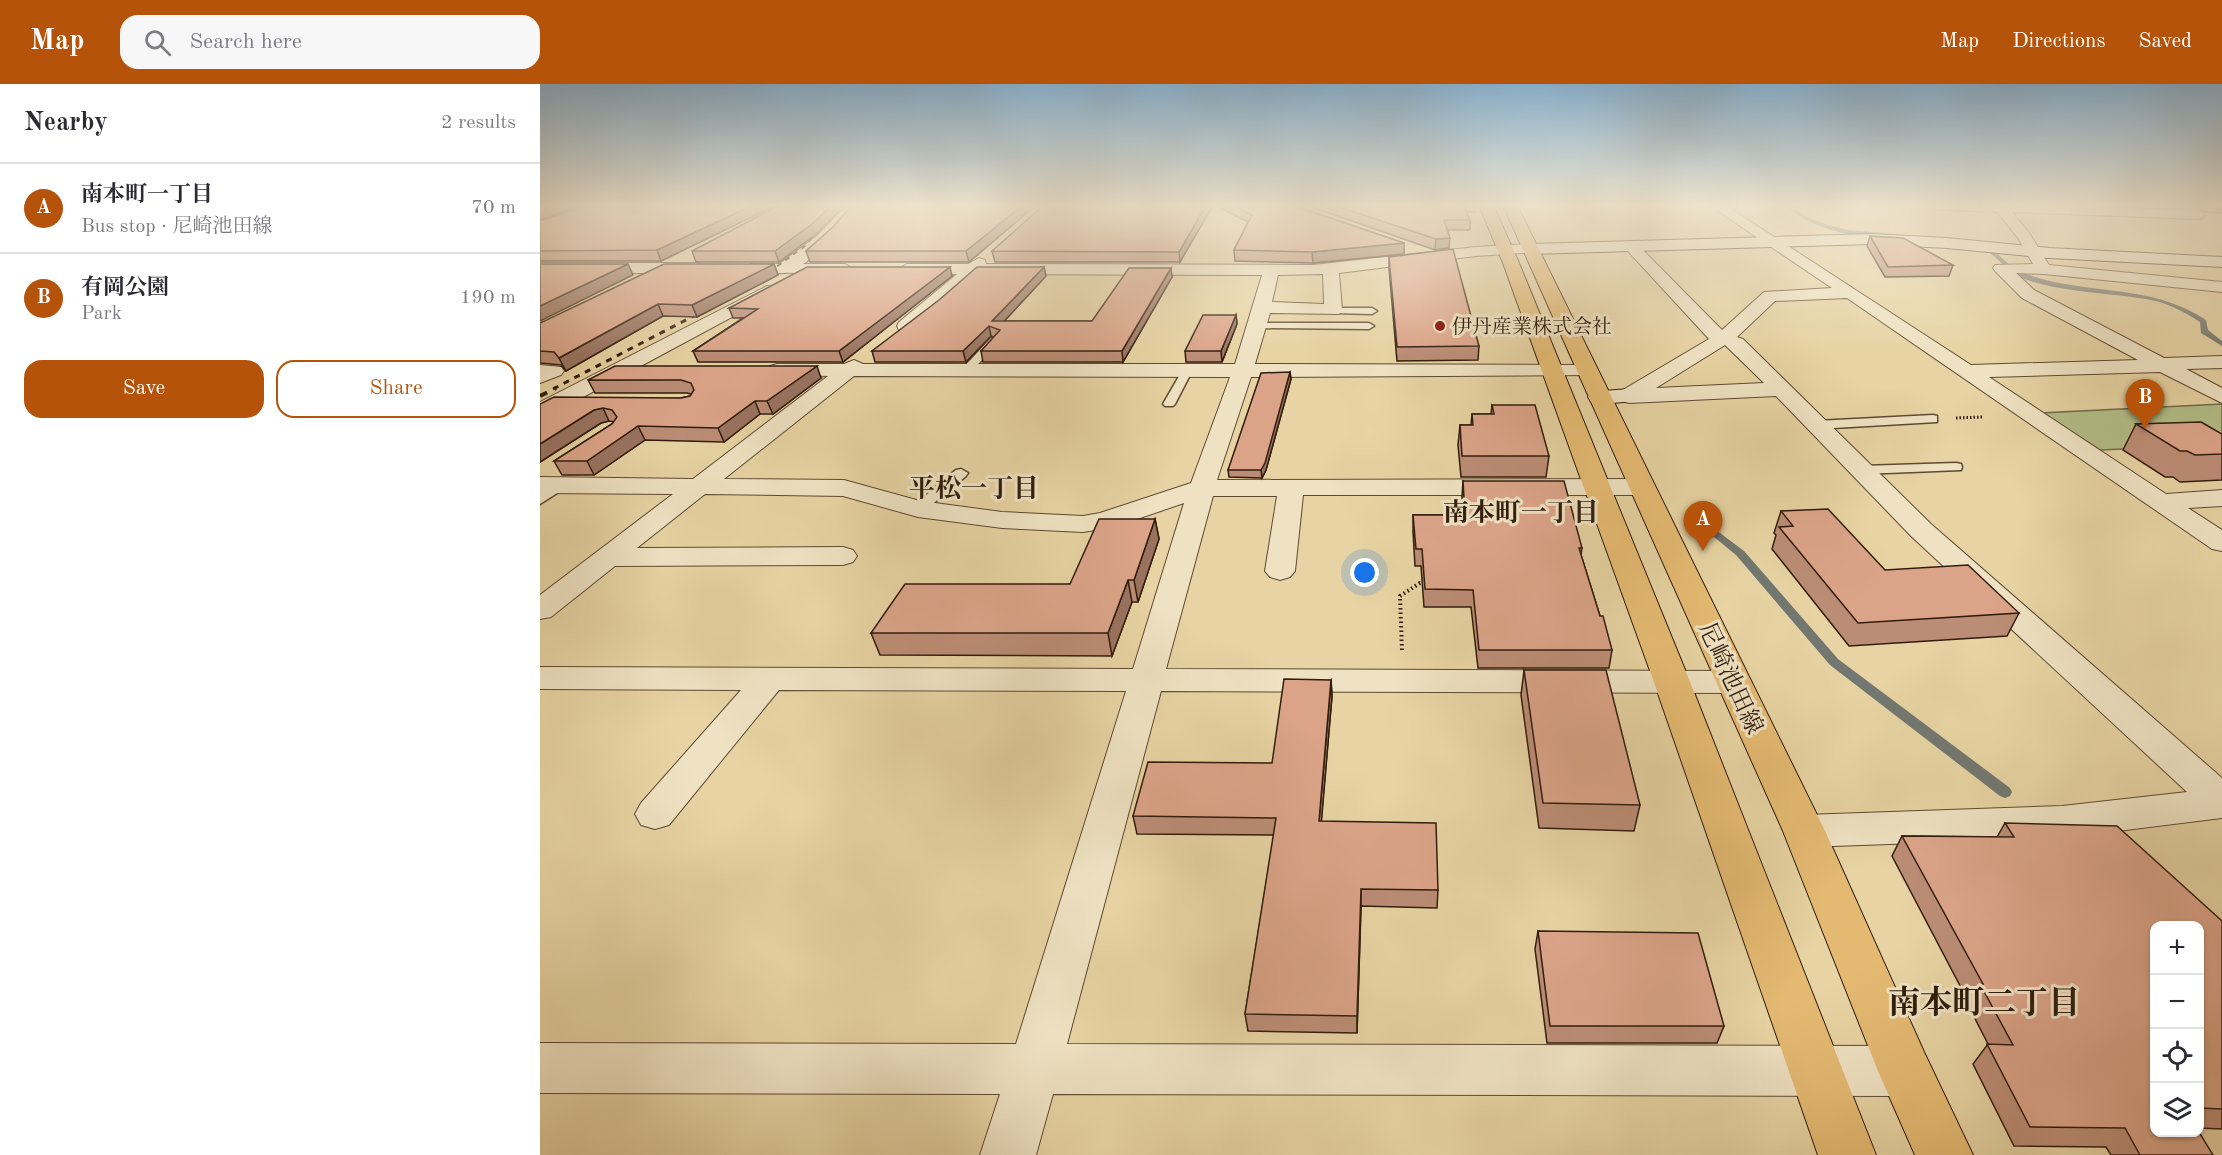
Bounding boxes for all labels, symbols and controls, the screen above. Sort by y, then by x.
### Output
search box [120,15,540,69]
icon: search [141,26,174,59]
text: Map [30,28,84,56]
text: Search here [189,31,302,53]
text: Map [1940,31,1979,52]
text: Directions [2012,31,2106,52]
text: Saved [2139,31,2192,52]
text: Nearby [24,110,108,136]
text: 2 results [441,113,516,133]
text: 南本町一丁目 [81,184,213,206]
text: A [36,198,51,218]
text: 70 m [471,198,516,218]
text: Bus stop · 尼崎池田線 [81,217,273,237]
text: 有岡公園 [81,277,169,299]
text: B [36,288,51,308]
text: 190 m [460,288,516,308]
text: Park [81,304,122,324]
place label: 伊丹産業株式会社 [1452,316,1612,338]
marker: 伊丹産業株式会社 [1433,319,1447,333]
button: Save [24,360,264,418]
button: Share [276,360,516,418]
pin: B [2126,380,2164,429]
district label: 平松一丁目 [909,474,1039,503]
district label: 南本町一丁目 [1443,498,1599,527]
pin: A [1684,502,1722,551]
your location [1350,558,1379,587]
street label: 尼崎池田線 [1693,618,1768,738]
map controls [2150,921,2204,1137]
button: + [2150,921,2204,975]
button: − [2150,975,2204,1029]
district label: 南本町二丁目 [1888,985,2080,1021]
button: locate [2150,1029,2204,1083]
button: layers [2150,1083,2204,1137]

